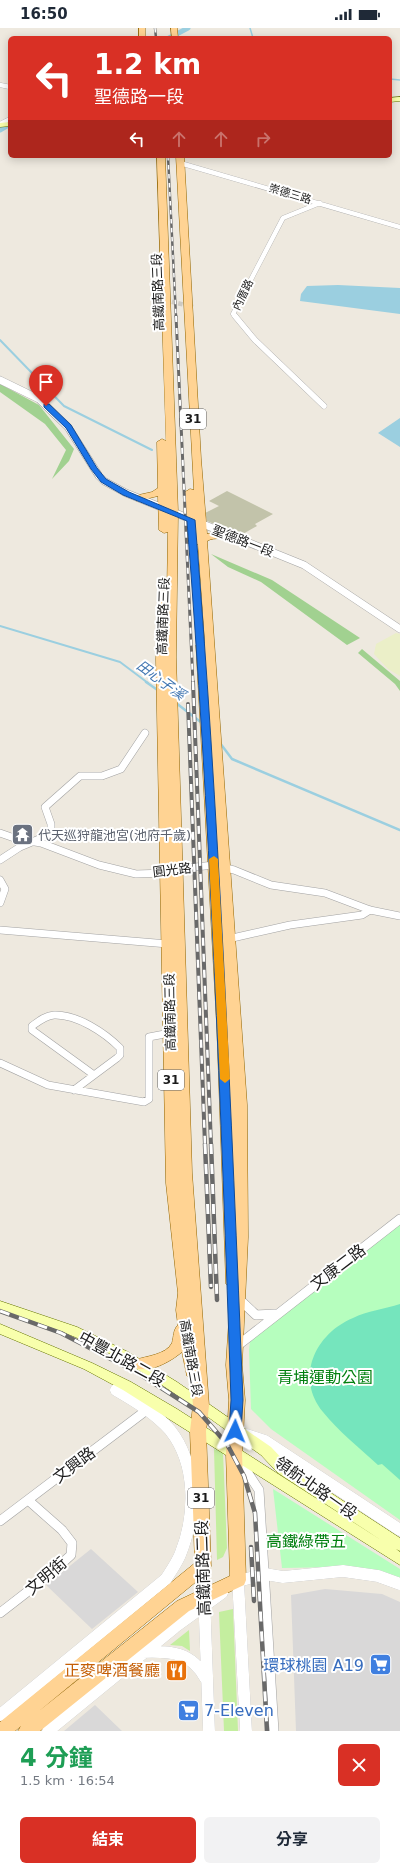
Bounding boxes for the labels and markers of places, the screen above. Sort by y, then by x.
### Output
pin [29,365,63,406]
temple icon: 代天巡狩龍池宮(池府千歲) [10,822,36,848]
place label: 代天巡狩龍池宮(池府千歲) [38,828,191,843]
supermarket icon: 環球桃園 A19 [367,1652,393,1678]
place label: 環球桃園 A19 [264,1656,364,1675]
restaurant icon: 正麥啤酒餐廳 [163,1657,189,1683]
place label: 正麥啤酒餐廳 [64,1661,160,1680]
supermarket icon: 7-Eleven [175,1697,201,1723]
place label: 7-Eleven [204,1701,274,1720]

